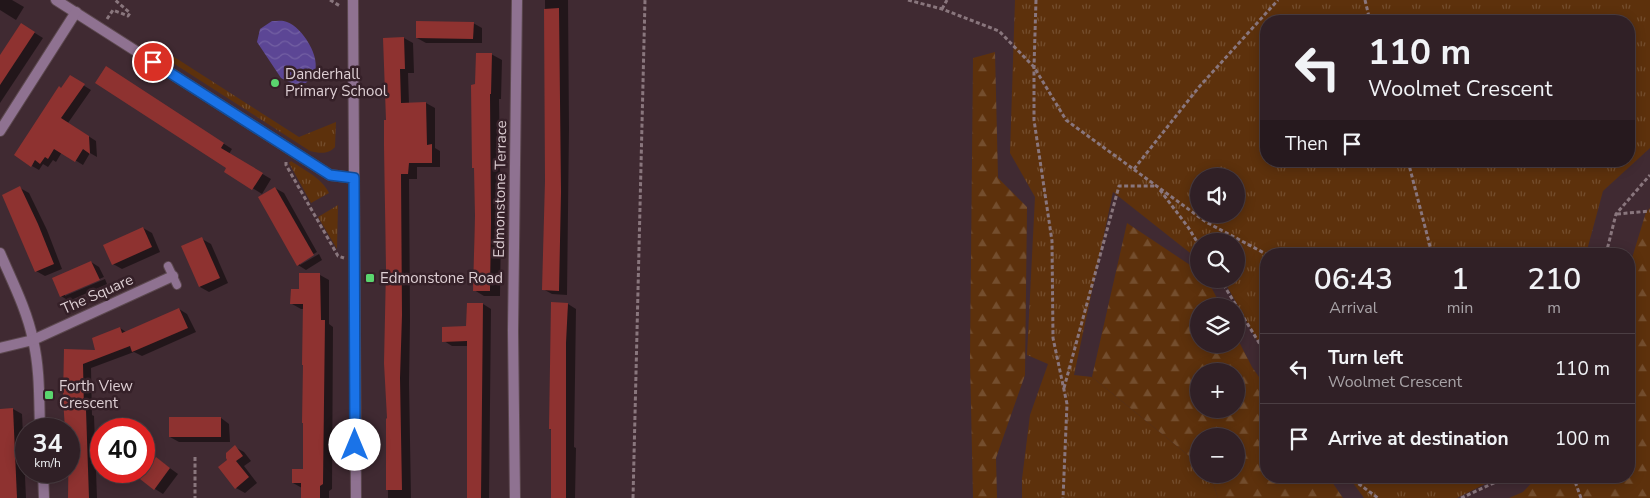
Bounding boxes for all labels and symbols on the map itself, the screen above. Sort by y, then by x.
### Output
pin [132,41,174,83]
place label: Danderhall Primary School [285,64,388,101]
marker: Danderhall Primary School [269,77,281,89]
street label: Edmonstone Terrace [489,120,511,258]
place label: Edmonstone Road [380,268,503,288]
street label: The Square [58,269,136,319]
marker: Edmonstone Road [364,272,376,284]
place label: Forth View Crescent [59,376,133,413]
marker: Forth View Crescent [43,389,55,401]
speed limit sign: 40 [90,418,155,483]
position arrow [328,418,380,470]

